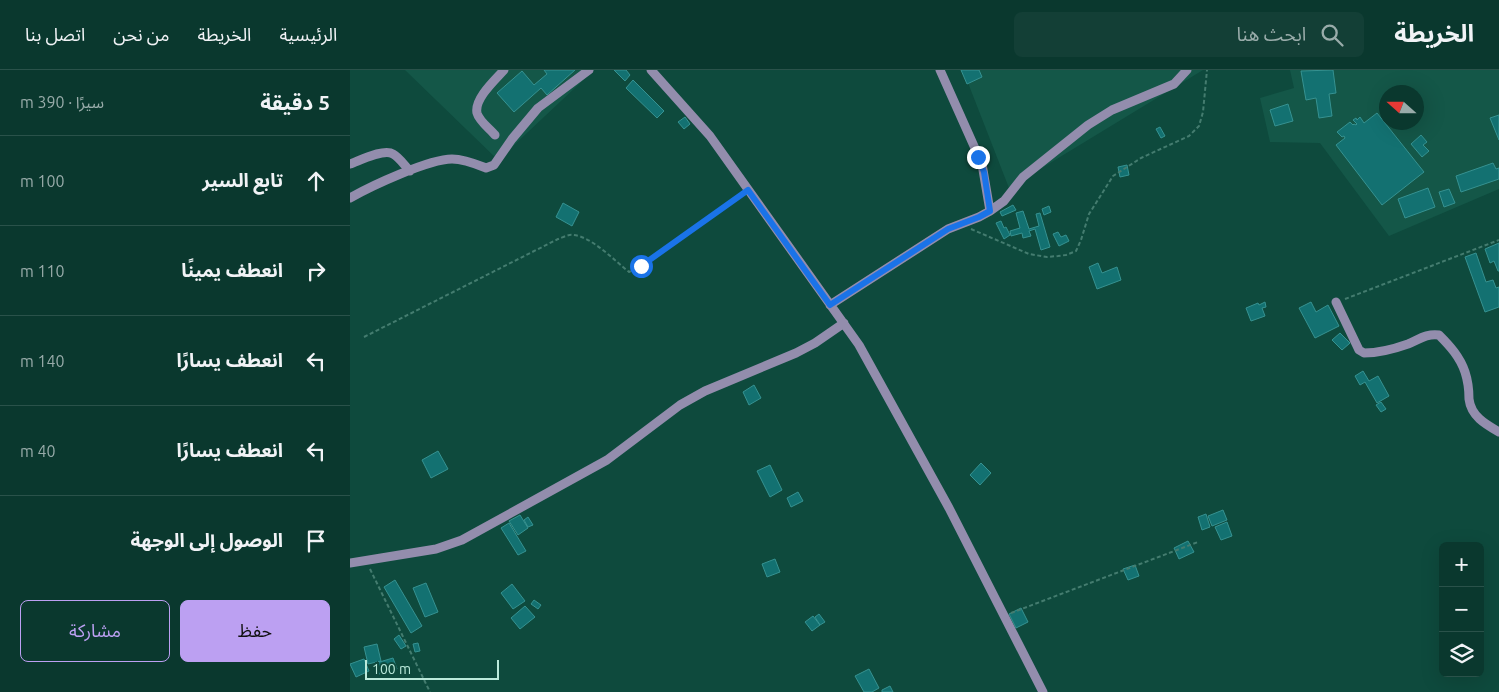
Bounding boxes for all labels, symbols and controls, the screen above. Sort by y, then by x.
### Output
search box [1014,12,1364,57]
text: الخريطة [1394,20,1474,47]
icon: search [1318,21,1346,49]
text: ابحث هنا [1236,23,1306,45]
text: اتصل بنا [25,24,85,44]
text: من نحن [113,24,169,44]
text: الخريطة [197,24,251,44]
text: الرئيسية [279,24,337,44]
north arrow [1379,85,1424,130]
text: 5 دقيقة [260,90,330,114]
text: سيرًا · 390 m [20,93,104,111]
route end [967,146,990,169]
icon: ahead [302,167,330,195]
text: تابع السير [202,169,283,191]
text: 100 m [20,172,65,190]
route start [630,255,653,278]
icon: right [302,257,330,285]
text: انعطف يمينًا [181,259,283,281]
text: 110 m [20,262,65,280]
icon: left [302,347,330,375]
text: انعطف يسارًا [176,349,283,371]
text: 140 m [20,352,65,370]
icon: left [302,437,330,465]
text: انعطف يسارًا [176,439,283,461]
text: 40 m [20,442,56,460]
icon: arrive [302,527,330,555]
text: الوصول إلى الوجهة [131,529,283,551]
map controls [1439,542,1484,677]
button: + [1439,542,1484,587]
button: − [1439,587,1484,632]
button: مشاركة [20,600,170,662]
button: حفظ [180,600,330,662]
button: layers [1439,632,1484,677]
scale bar [365,657,499,680]
text: 100 m [372,661,411,677]

